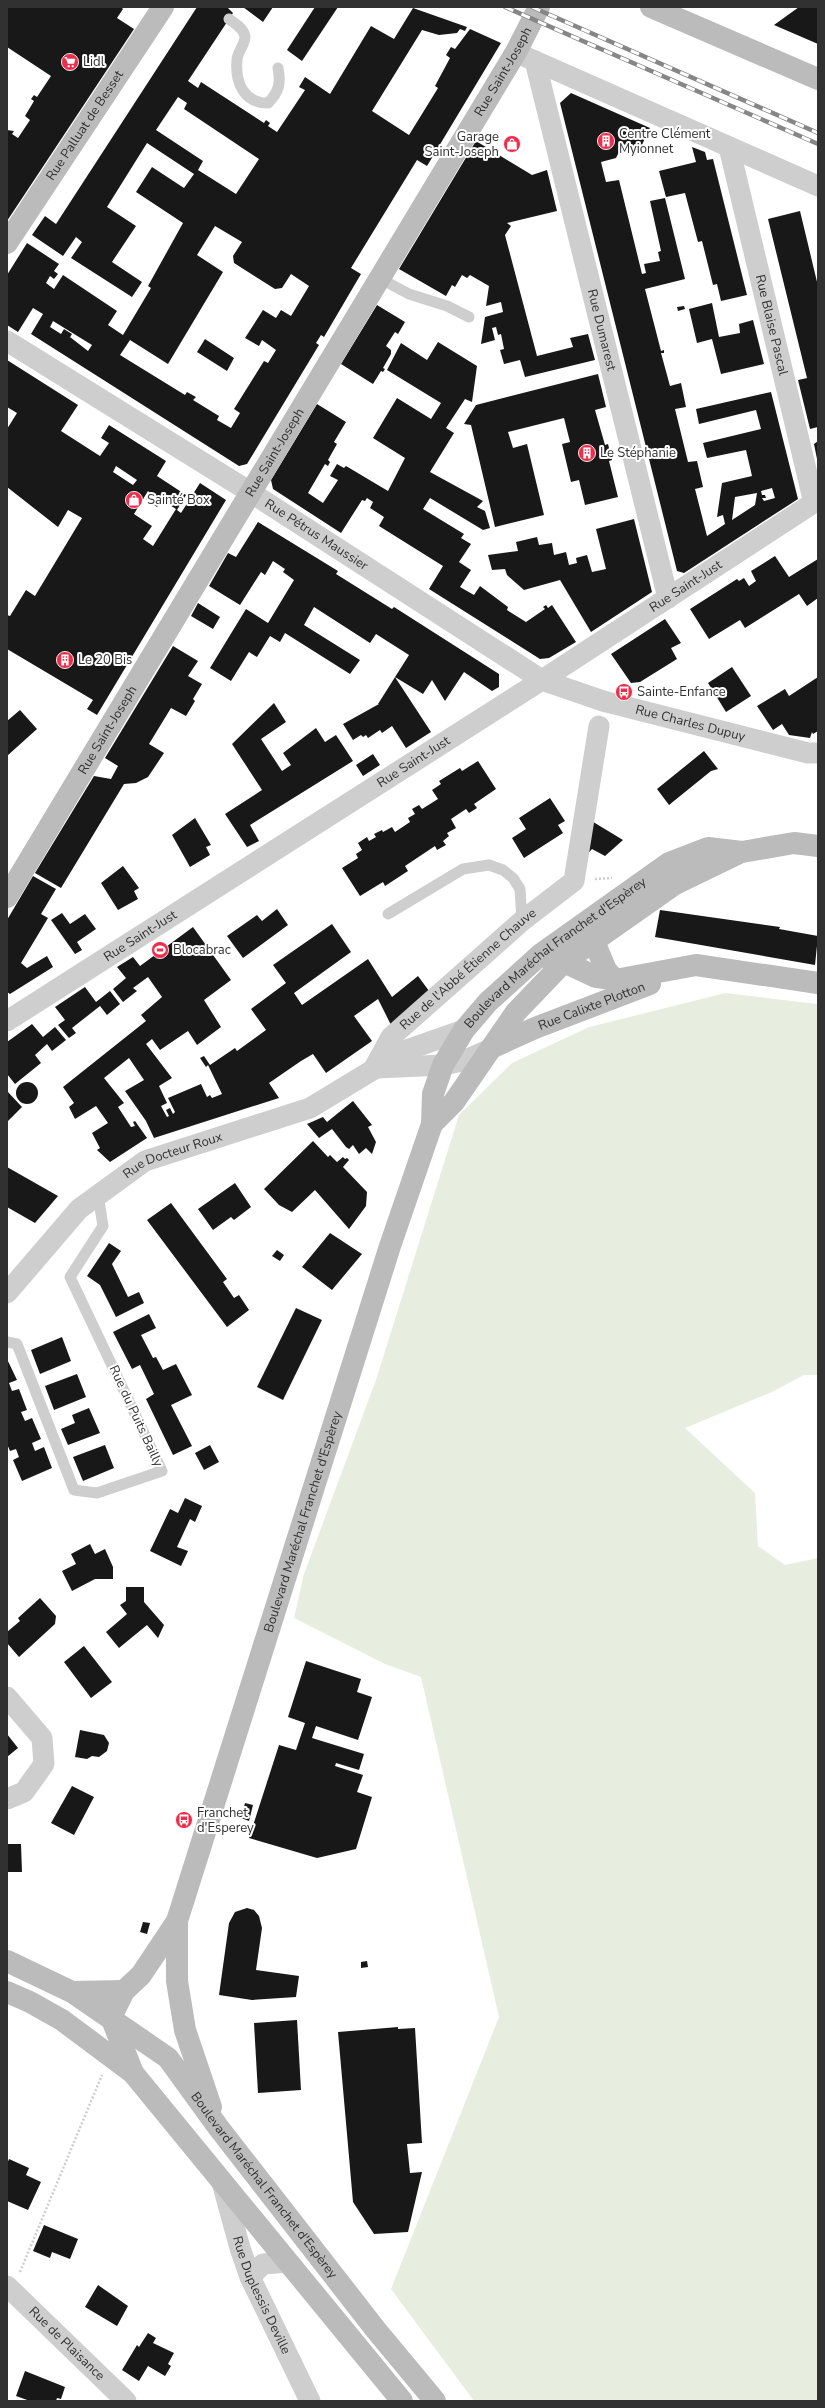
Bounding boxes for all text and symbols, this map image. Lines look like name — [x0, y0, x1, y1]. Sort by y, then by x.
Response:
street label: Rue Saint-Joseph — [470, 24, 536, 120]
supermarket icon: Lidl — [60, 52, 80, 72]
place label: Lidl — [83, 53, 105, 71]
street label: Rue Palluat de Besset — [42, 66, 128, 184]
place label: Centre Clément Myionnet — [619, 125, 711, 158]
place label: Garage Saint-Joseph — [425, 128, 499, 161]
building icon: Centre Clément Myionnet — [596, 131, 616, 151]
shop icon: Garage Saint-Joseph — [502, 134, 522, 154]
street label: Rue Blaise Pascal — [751, 273, 792, 377]
street label: Rue Dumarest — [583, 287, 620, 373]
street label: Rue Saint-Joseph — [241, 405, 309, 500]
building icon: Le Stéphanie — [577, 443, 597, 463]
place label: Le Stéphanie — [600, 444, 676, 462]
shop icon: Sainté Box — [124, 490, 144, 510]
place label: Sainté Box — [147, 491, 210, 509]
street label: Rue Pétrus Maussier — [261, 495, 372, 575]
street label: Rue Saint-Just — [646, 556, 726, 617]
building icon: Le 20 Bis — [55, 650, 75, 670]
place label: Le 20 Bis — [78, 651, 132, 669]
street label: Rue Saint-Joseph — [74, 682, 141, 778]
bus stop icon: Sainte-Enfance — [614, 682, 634, 702]
place label: Sainte-Enfance — [637, 683, 726, 701]
street label: Rue Charles Dupuy — [633, 701, 748, 746]
street label: Rue Saint-Just — [373, 732, 454, 792]
street label: Boulevard Maréchal Franchet d'Espèrey — [460, 873, 650, 1032]
street label: Rue de l'Abbé Étienne Chauve — [396, 904, 540, 1034]
street label: Rue Saint-Just — [100, 906, 181, 966]
sports icon: Blocabrac — [150, 940, 170, 960]
place label: Blocabrac — [173, 941, 231, 959]
street label: Rue Calixte Plotton — [536, 978, 648, 1035]
street label: Rue Docteur Roux — [119, 1128, 225, 1183]
street label: Rue du Puits Bailly — [105, 1362, 168, 1470]
street label: Boulevard Maréchal Franchet d'Espèrey — [260, 1409, 346, 1635]
place label: Franchet d'Esperey — [197, 1804, 254, 1837]
bus stop icon: Franchet d'Esperey — [174, 1810, 194, 1830]
street label: Boulevard Maréchal Franchet d'Espèrey — [187, 2088, 342, 2283]
street label: Rue Duplessis Deville — [228, 2234, 295, 2357]
street label: Rue de Plaisance — [25, 2303, 109, 2385]

